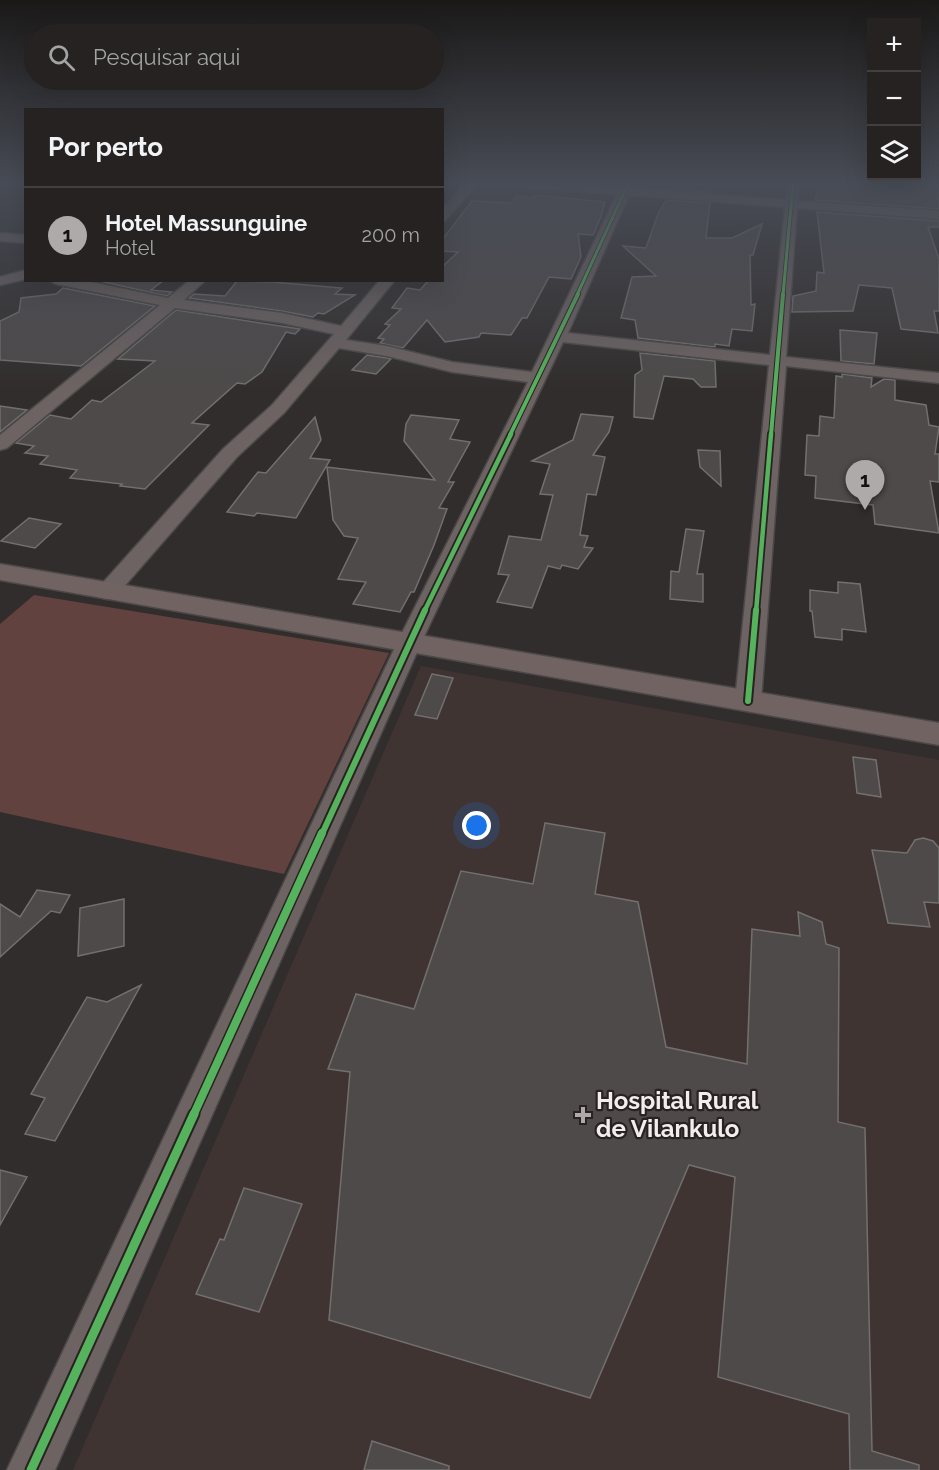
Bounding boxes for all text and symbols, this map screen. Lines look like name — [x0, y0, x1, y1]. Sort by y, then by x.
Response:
map controls — [867, 18, 921, 180]
button: + — [867, 18, 921, 72]
search box — [24, 24, 444, 90]
icon: search — [45, 41, 78, 74]
text: Pesquisar aqui — [93, 44, 240, 70]
button: − — [867, 72, 921, 126]
button: layers — [867, 126, 921, 180]
text: Por perto — [48, 132, 163, 162]
text: Hotel Massunguine — [105, 210, 307, 236]
text: 1 — [63, 223, 72, 247]
text: 200 m — [362, 223, 420, 247]
text: Hotel — [105, 236, 155, 260]
pin: 1 — [846, 460, 884, 510]
your location — [462, 811, 491, 840]
place label: Hospital Rural de Vilankulo — [596, 1086, 759, 1143]
marker: Hospital Rural de Vilankulo — [574, 1106, 592, 1124]

